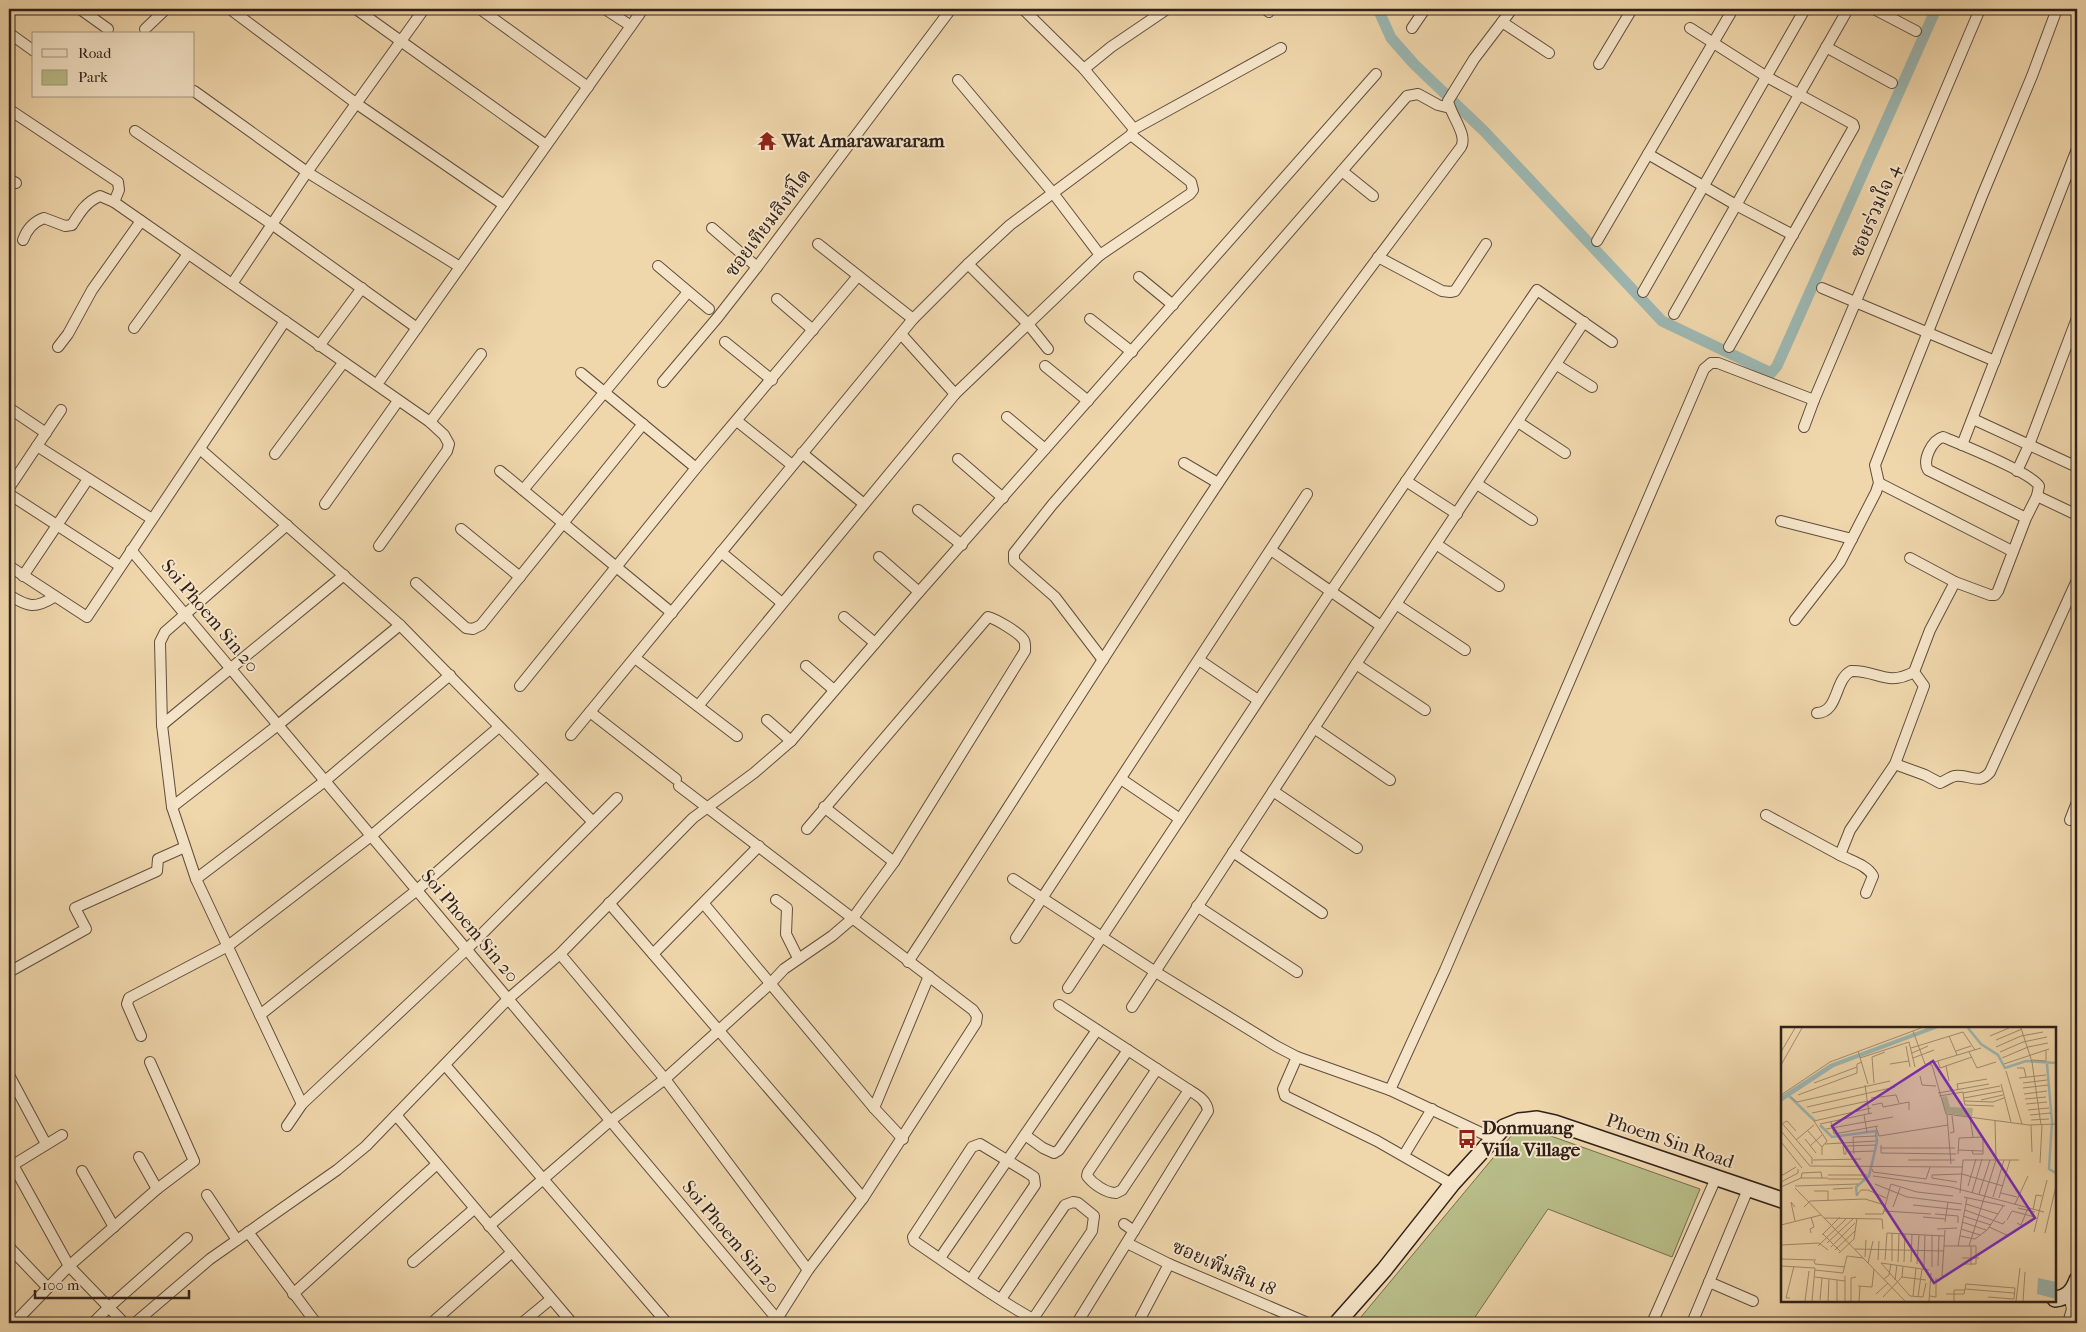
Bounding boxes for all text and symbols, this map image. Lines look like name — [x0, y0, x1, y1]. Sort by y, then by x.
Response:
legend — [32, 32, 195, 98]
text: Road — [78, 44, 112, 62]
text: Park — [78, 68, 108, 86]
temple icon: Wat Amarawararam — [756, 130, 778, 152]
place label: Wat Amarawararam — [781, 130, 945, 152]
street label: ซอยร่วมใจ 4 — [1843, 159, 1905, 261]
street label: ซอยเทียมสิงห์โต — [717, 162, 816, 281]
street label: Soi Phoem Sin 20 — [156, 555, 264, 677]
street label: Soi Phoem Sin 20 — [416, 865, 524, 987]
inset map — [1781, 1027, 2056, 1302]
street label: Phoem Sin Road — [1603, 1109, 1737, 1173]
place label: Donmuang Villa Village — [1481, 1117, 1581, 1161]
bus stop icon: Donmuang Villa Village — [1456, 1128, 1478, 1150]
street label: Soi Phoem Sin 20 — [677, 1176, 785, 1298]
street label: ซอยเพิ่มสิน 18 — [1169, 1232, 1281, 1301]
scale bar — [35, 1267, 189, 1299]
text: 100 m — [42, 1276, 80, 1294]

